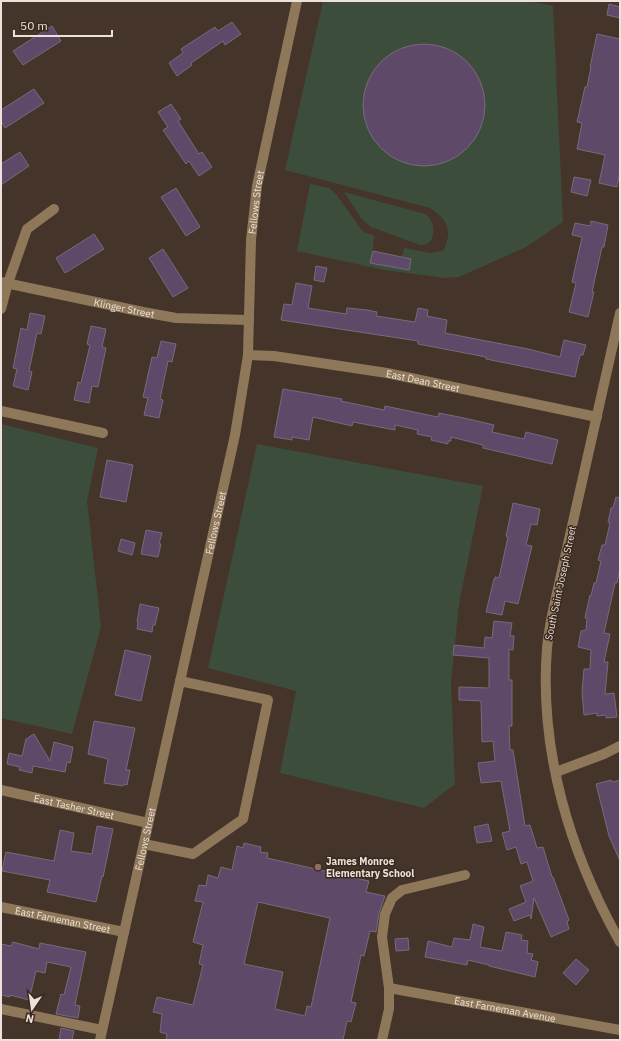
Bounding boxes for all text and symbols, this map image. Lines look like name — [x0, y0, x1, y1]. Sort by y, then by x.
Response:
scale bar — [14, 12, 112, 38]
text: 50 m — [20, 18, 48, 33]
street label: Fellows Street — [246, 169, 267, 235]
street label: Klinger Street — [93, 296, 156, 321]
street label: East Dean Street — [385, 367, 461, 395]
street label: Fellows Street — [203, 490, 229, 556]
street label: South Saint Joseph Street — [542, 524, 579, 641]
street label: East Tasher Street — [33, 792, 116, 822]
street label: Fellows Street — [132, 806, 159, 872]
place label: James Monroe Elementary School — [326, 855, 414, 880]
marker: James Monroe Elementary School — [313, 862, 323, 872]
street label: East Farneman Street — [14, 904, 112, 936]
north arrow — [12, 989, 52, 1029]
street label: East Farneman Avenue — [453, 994, 557, 1025]
text: N — [24, 1011, 35, 1026]

